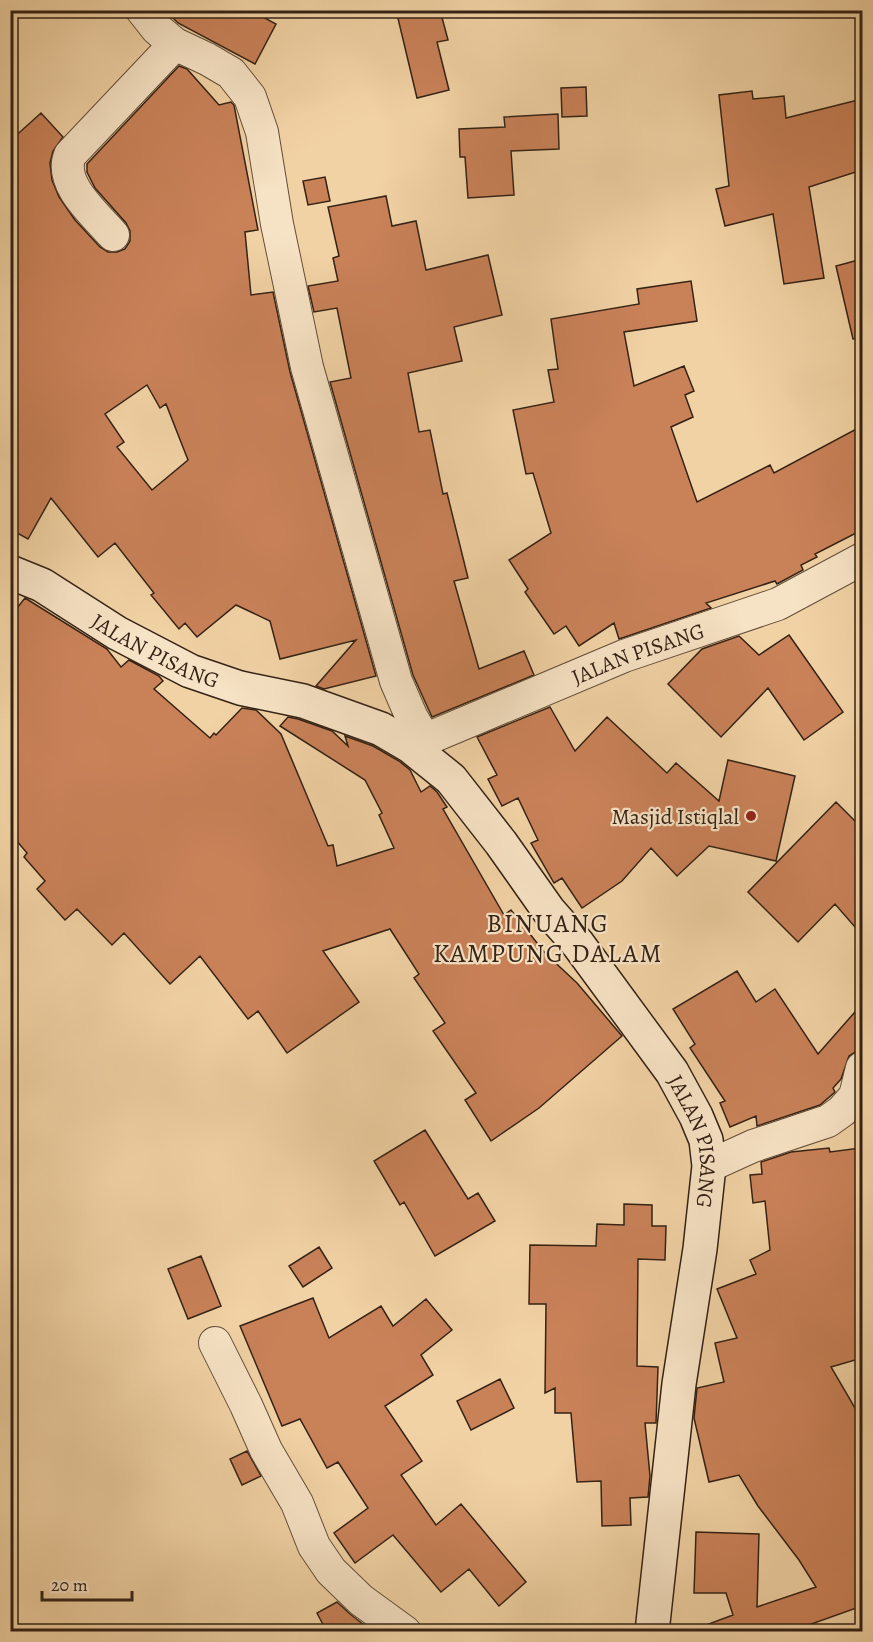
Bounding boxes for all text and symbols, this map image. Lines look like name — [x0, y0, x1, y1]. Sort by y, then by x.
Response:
street label: JALAN PISANG — [85, 606, 223, 696]
street label: JALAN PISANG — [567, 616, 708, 692]
place label: Masjid Istiqlal — [611, 802, 739, 832]
marker: Masjid Istiqlal — [744, 809, 758, 823]
district label: BINUANG KAMPUNG DALAM — [433, 906, 663, 971]
street label: JALAN PISANG — [660, 1070, 723, 1210]
scale bar — [42, 1564, 132, 1602]
text: 20 m — [51, 1573, 88, 1597]

